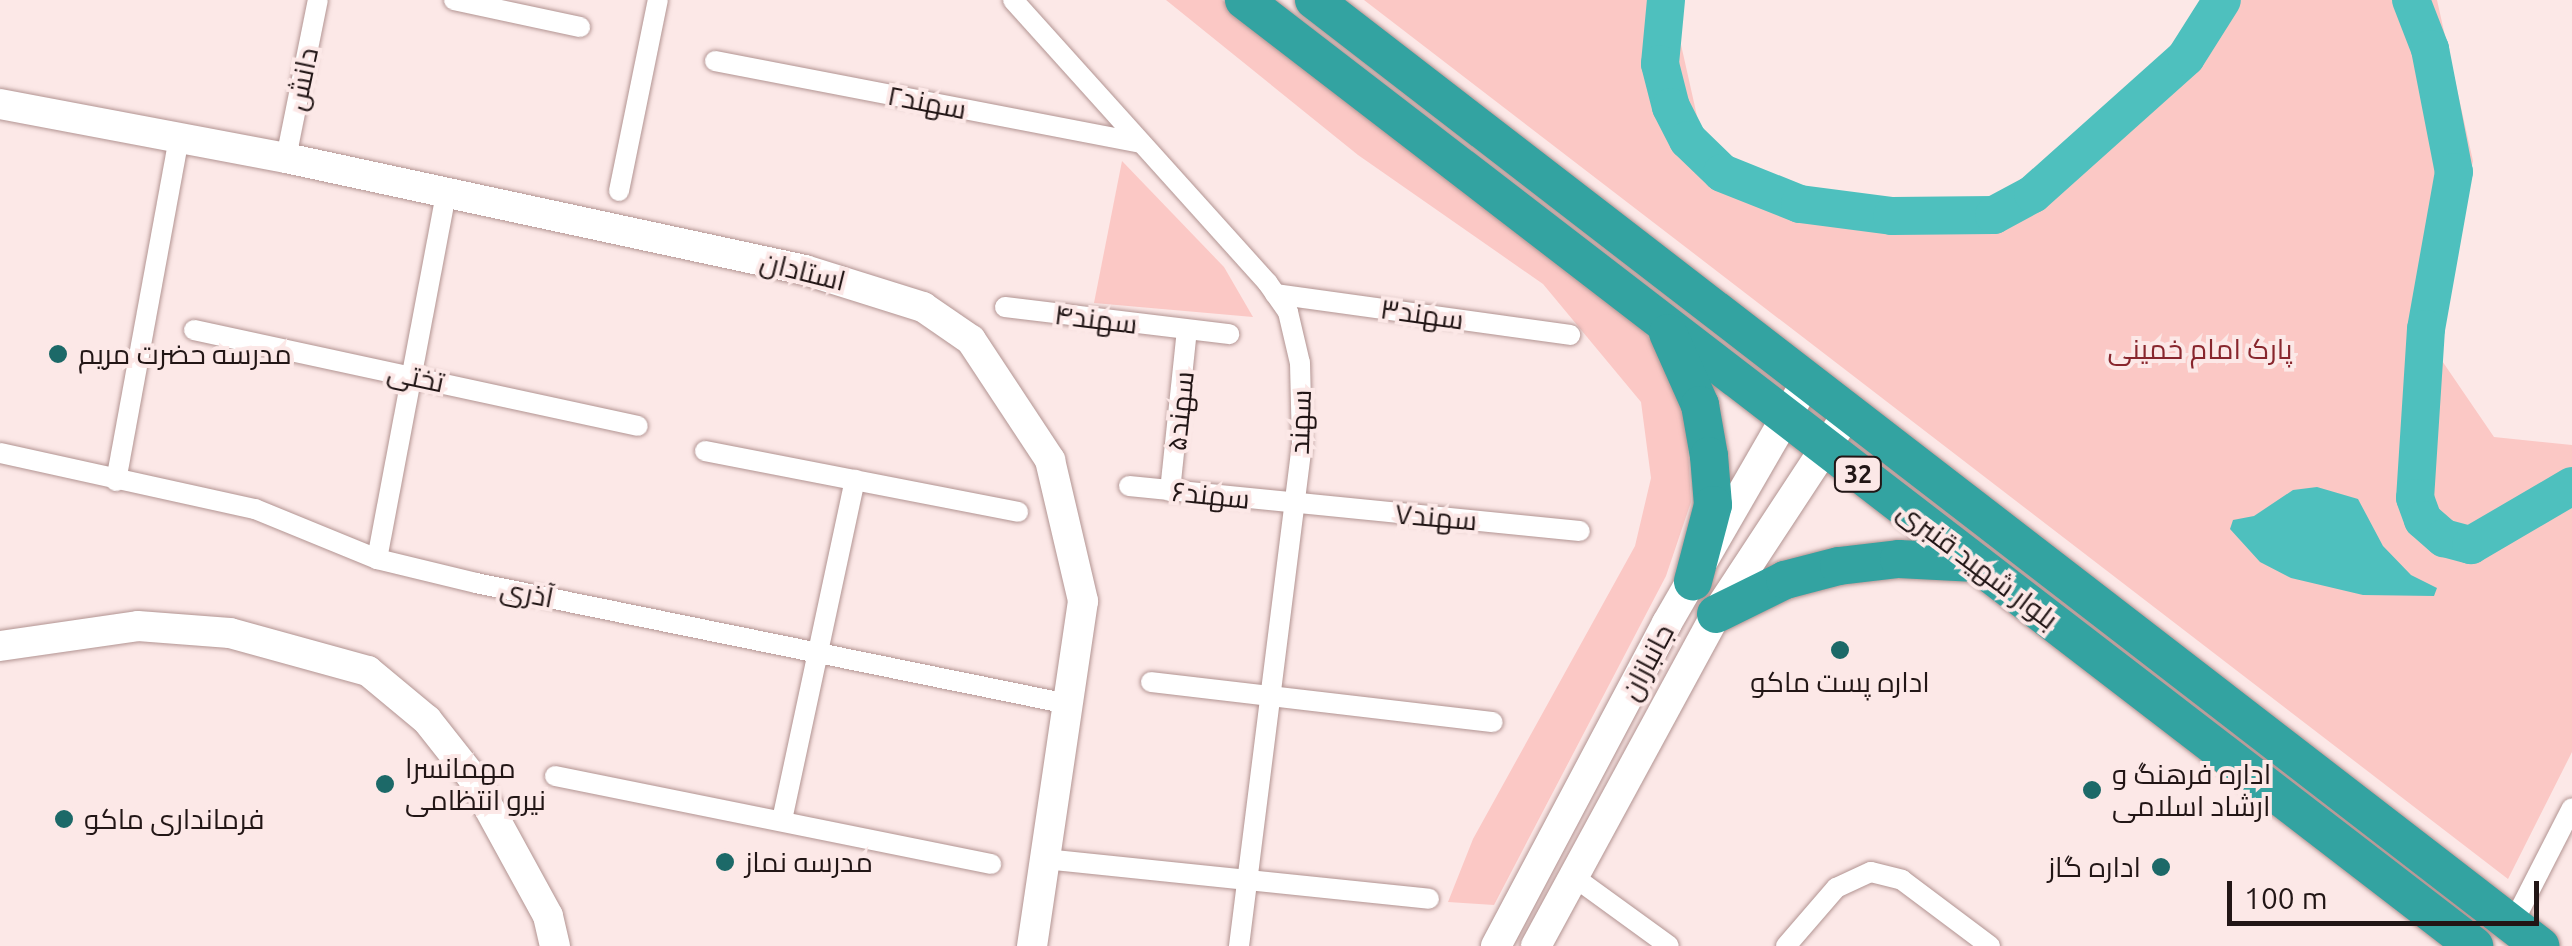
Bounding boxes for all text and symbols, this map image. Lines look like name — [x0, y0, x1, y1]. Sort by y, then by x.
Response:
street label: دانش — [279, 44, 325, 114]
street label: سهند۲ — [885, 78, 969, 126]
street label: استادان — [757, 244, 849, 298]
street label: سهند۳ — [1378, 292, 1466, 336]
street label: سهند۴ — [1053, 297, 1139, 341]
park label: پارک امام خمینی — [2108, 332, 2292, 366]
place label: مدرسه حضرت مریم — [78, 337, 292, 371]
marker: مدرسه حضرت مریم — [47, 343, 69, 365]
street label: تختی — [384, 355, 448, 399]
street label: سهند۵ — [1159, 369, 1201, 453]
street label: سهند — [1282, 389, 1318, 455]
road number: 32 — [1833, 454, 1883, 494]
street label: سهند۶ — [1170, 474, 1252, 516]
street label: بلوار شهید قنبری — [1891, 494, 2065, 636]
street label: سهند۷ — [1394, 497, 1478, 537]
street label: آذری — [498, 571, 556, 615]
street label: جانبازان — [1613, 618, 1681, 706]
marker: اداره پست ماکو — [1829, 639, 1851, 661]
place label: اداره پست ماکو — [1750, 665, 1930, 699]
place label: مهمانسرا نیرو انتظامی — [405, 751, 546, 817]
place label: اداره فرهنگ و ارشاد اسلامی — [2112, 757, 2271, 823]
marker: مهمانسرا نیرو انتظامی — [374, 773, 396, 795]
marker: اداره فرهنگ و ارشاد اسلامی — [2081, 779, 2103, 801]
place label: فرمانداری ماکو — [84, 802, 264, 836]
marker: فرمانداری ماکو — [53, 808, 75, 830]
place label: مدرسه نماز — [745, 845, 873, 879]
place label: اداره گاز — [2048, 850, 2141, 884]
marker: مدرسه نماز — [714, 851, 736, 873]
marker: اداره گاز — [2150, 856, 2172, 878]
scale bar — [2232, 861, 2544, 923]
text: 100 m — [2244, 881, 2328, 915]

